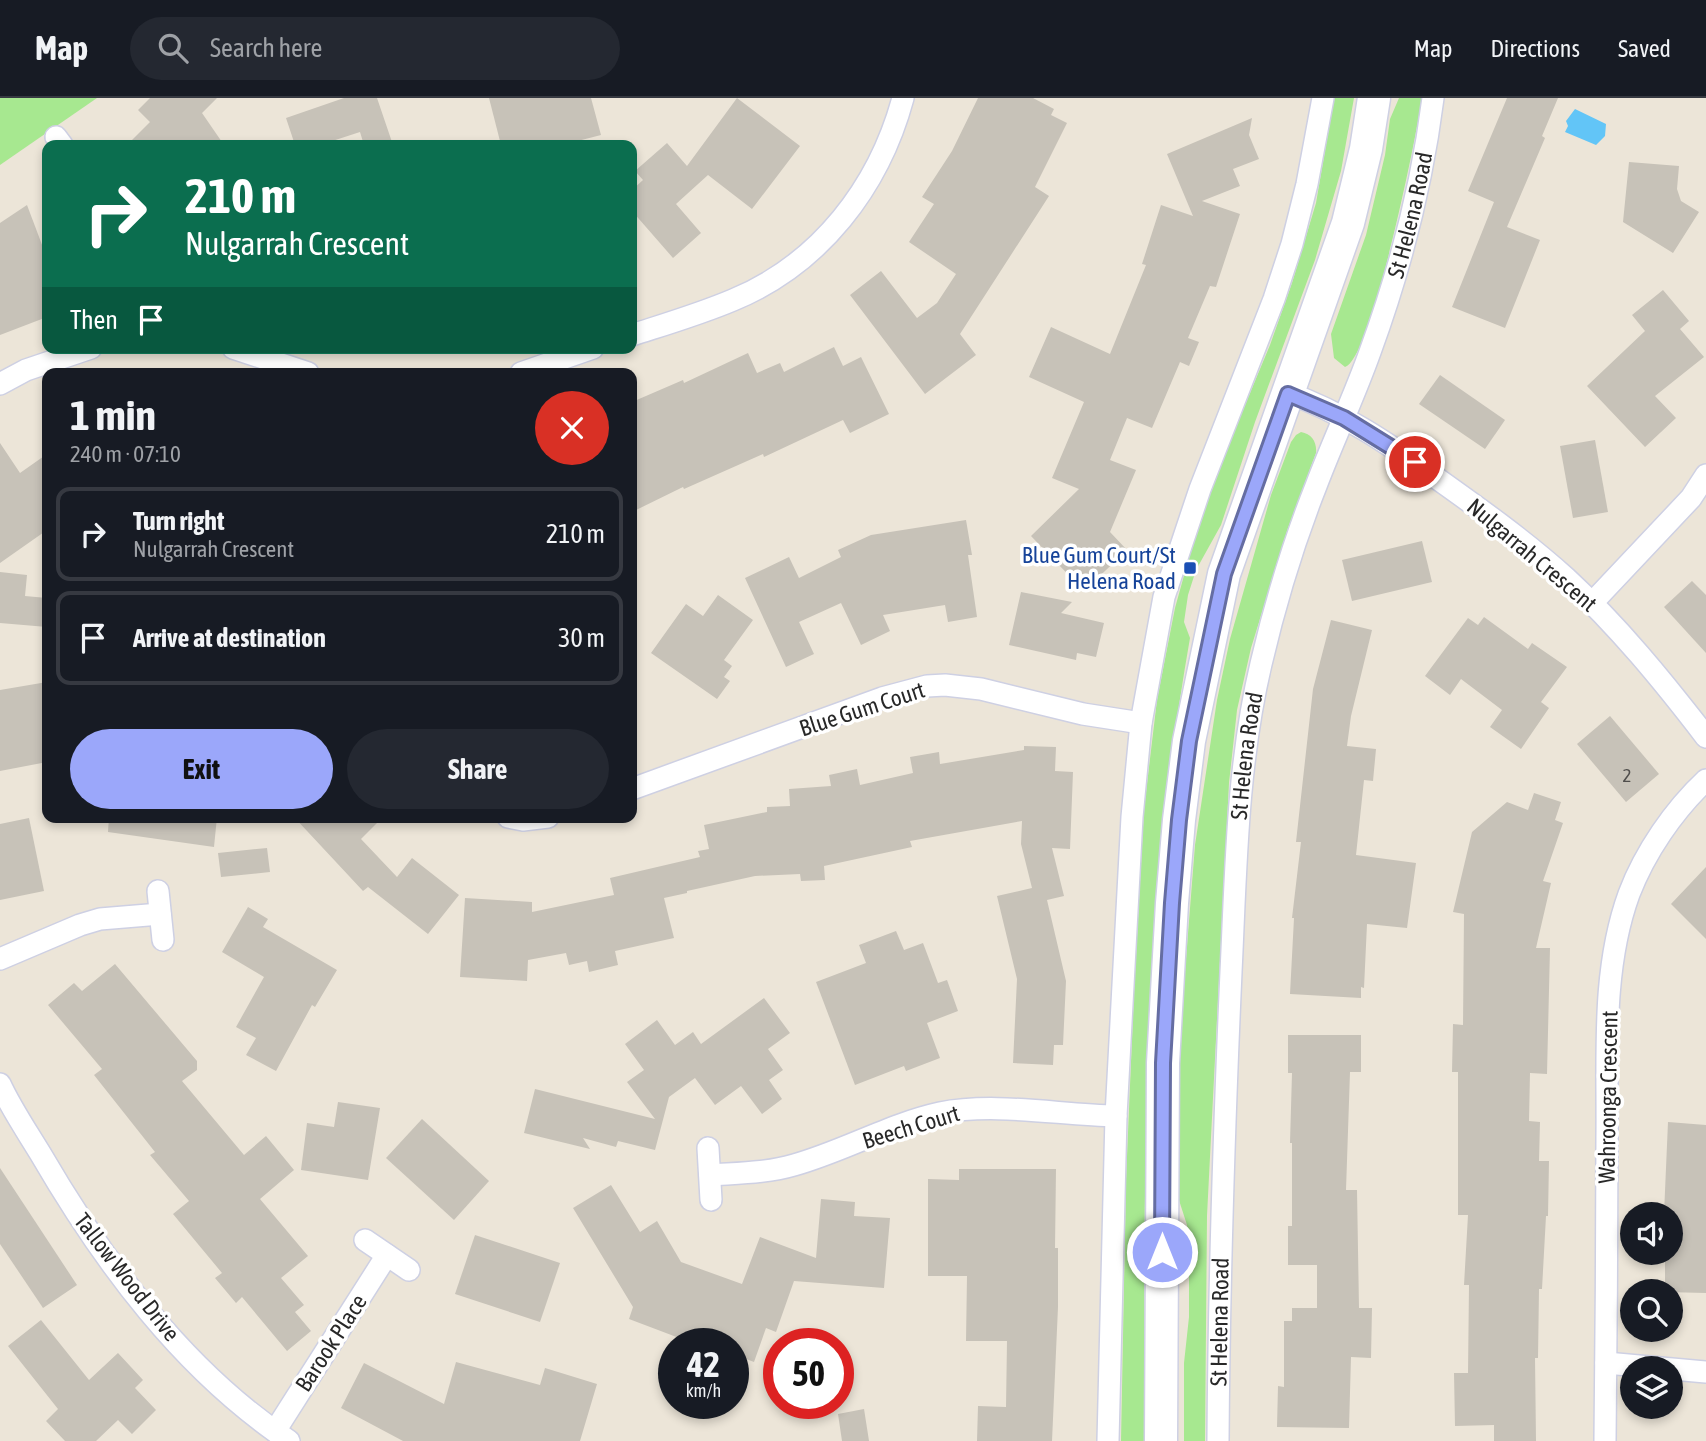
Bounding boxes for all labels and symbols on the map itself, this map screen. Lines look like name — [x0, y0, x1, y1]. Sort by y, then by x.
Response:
street label: St Helena Road — [1382, 150, 1437, 281]
pin — [1385, 432, 1445, 492]
street label: Nulgarrah Crescent — [1462, 493, 1602, 617]
place label: Blue Gum Court/St Helena Road — [1022, 542, 1176, 594]
marker: Blue Gum Court/St Helena Road — [1182, 560, 1198, 576]
street label: Blue Gum Court — [796, 677, 928, 741]
street label: St Helena Road — [1226, 690, 1268, 821]
house number: 2 — [1623, 764, 1631, 786]
street label: Wahroonga Crescent — [1593, 1010, 1623, 1184]
street label: Beech Court — [859, 1100, 963, 1154]
street label: Tallow Wood Drive — [69, 1208, 185, 1346]
position arrow — [1125, 1215, 1199, 1289]
street label: St Helena Road — [1206, 1257, 1234, 1386]
street label: Barook Place — [290, 1290, 372, 1396]
speed limit sign: 50 — [763, 1328, 854, 1419]

